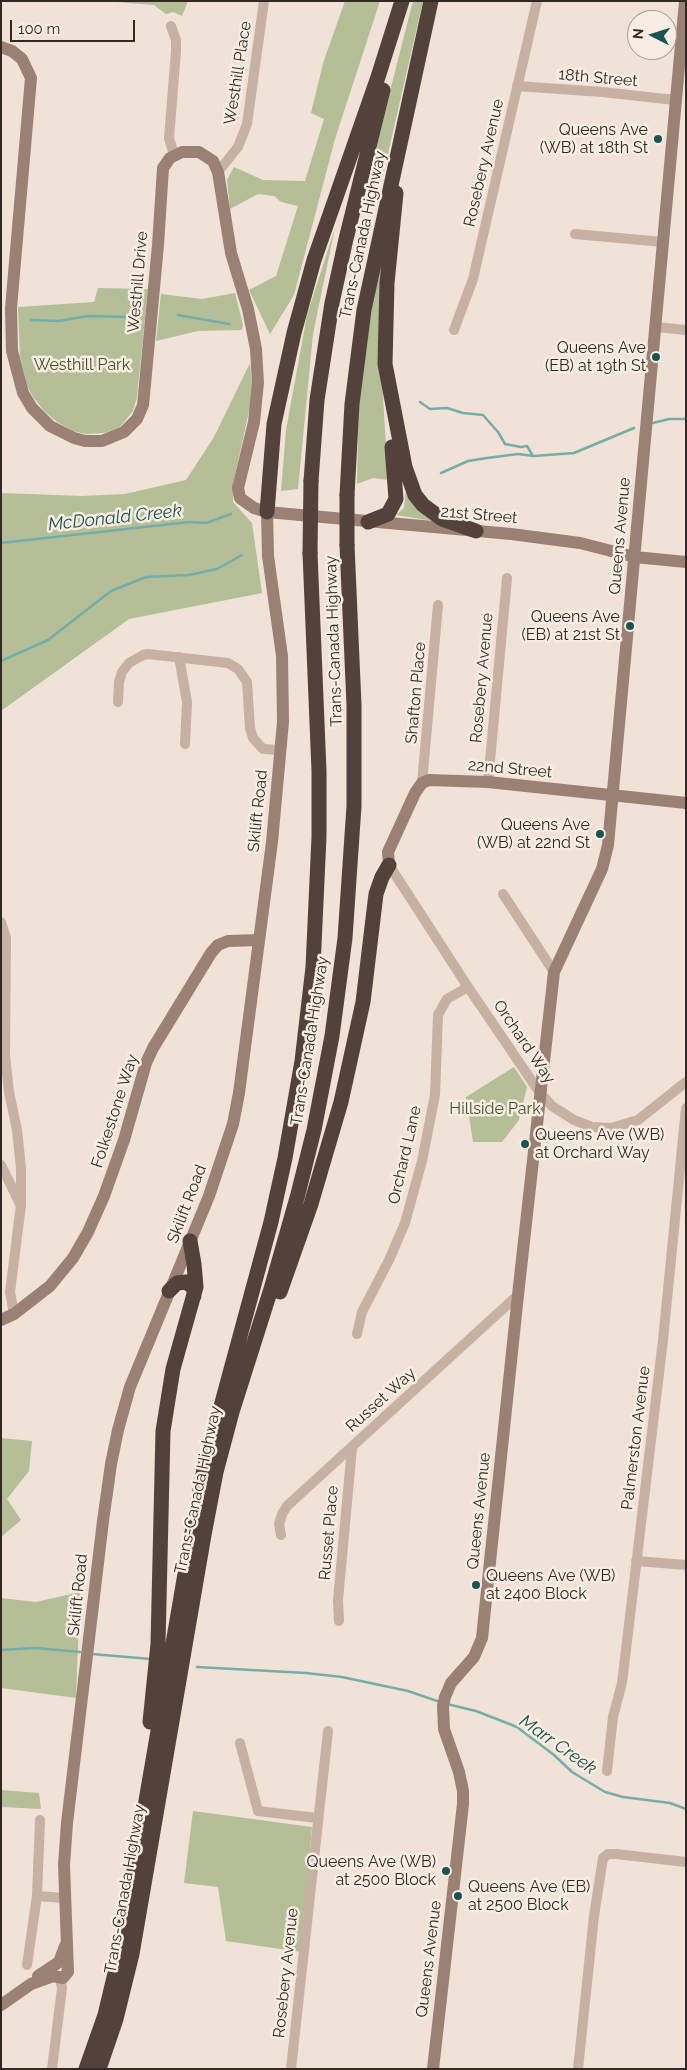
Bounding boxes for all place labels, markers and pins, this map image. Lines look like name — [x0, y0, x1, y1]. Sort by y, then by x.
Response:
place label: Queens Ave (WB) at 18th St — [540, 120, 648, 158]
marker: Queens Ave (WB) at 18th St — [652, 133, 664, 145]
place label: Queens Ave (EB) at 19th St — [545, 338, 646, 376]
marker: Queens Ave (EB) at 19th St — [650, 351, 662, 363]
place label: Queens Ave (EB) at 21st St — [522, 607, 620, 645]
marker: Queens Ave (EB) at 21st St — [624, 620, 636, 632]
place label: Queens Ave (WB) at 22nd St — [477, 815, 590, 853]
marker: Queens Ave (WB) at 22nd St — [594, 828, 606, 840]
place label: Queens Ave (WB) at Orchard Way — [535, 1125, 664, 1163]
marker: Queens Ave (WB) at Orchard Way — [519, 1138, 531, 1150]
place label: Queens Ave (WB) at 2400 Block — [486, 1566, 615, 1604]
marker: Queens Ave (WB) at 2400 Block — [470, 1579, 482, 1591]
place label: Queens Ave (WB) at 2500 Block — [307, 1852, 436, 1890]
marker: Queens Ave (WB) at 2500 Block — [440, 1865, 452, 1877]
place label: Queens Ave (EB) at 2500 Block — [468, 1877, 590, 1915]
marker: Queens Ave (EB) at 2500 Block — [452, 1890, 464, 1902]

